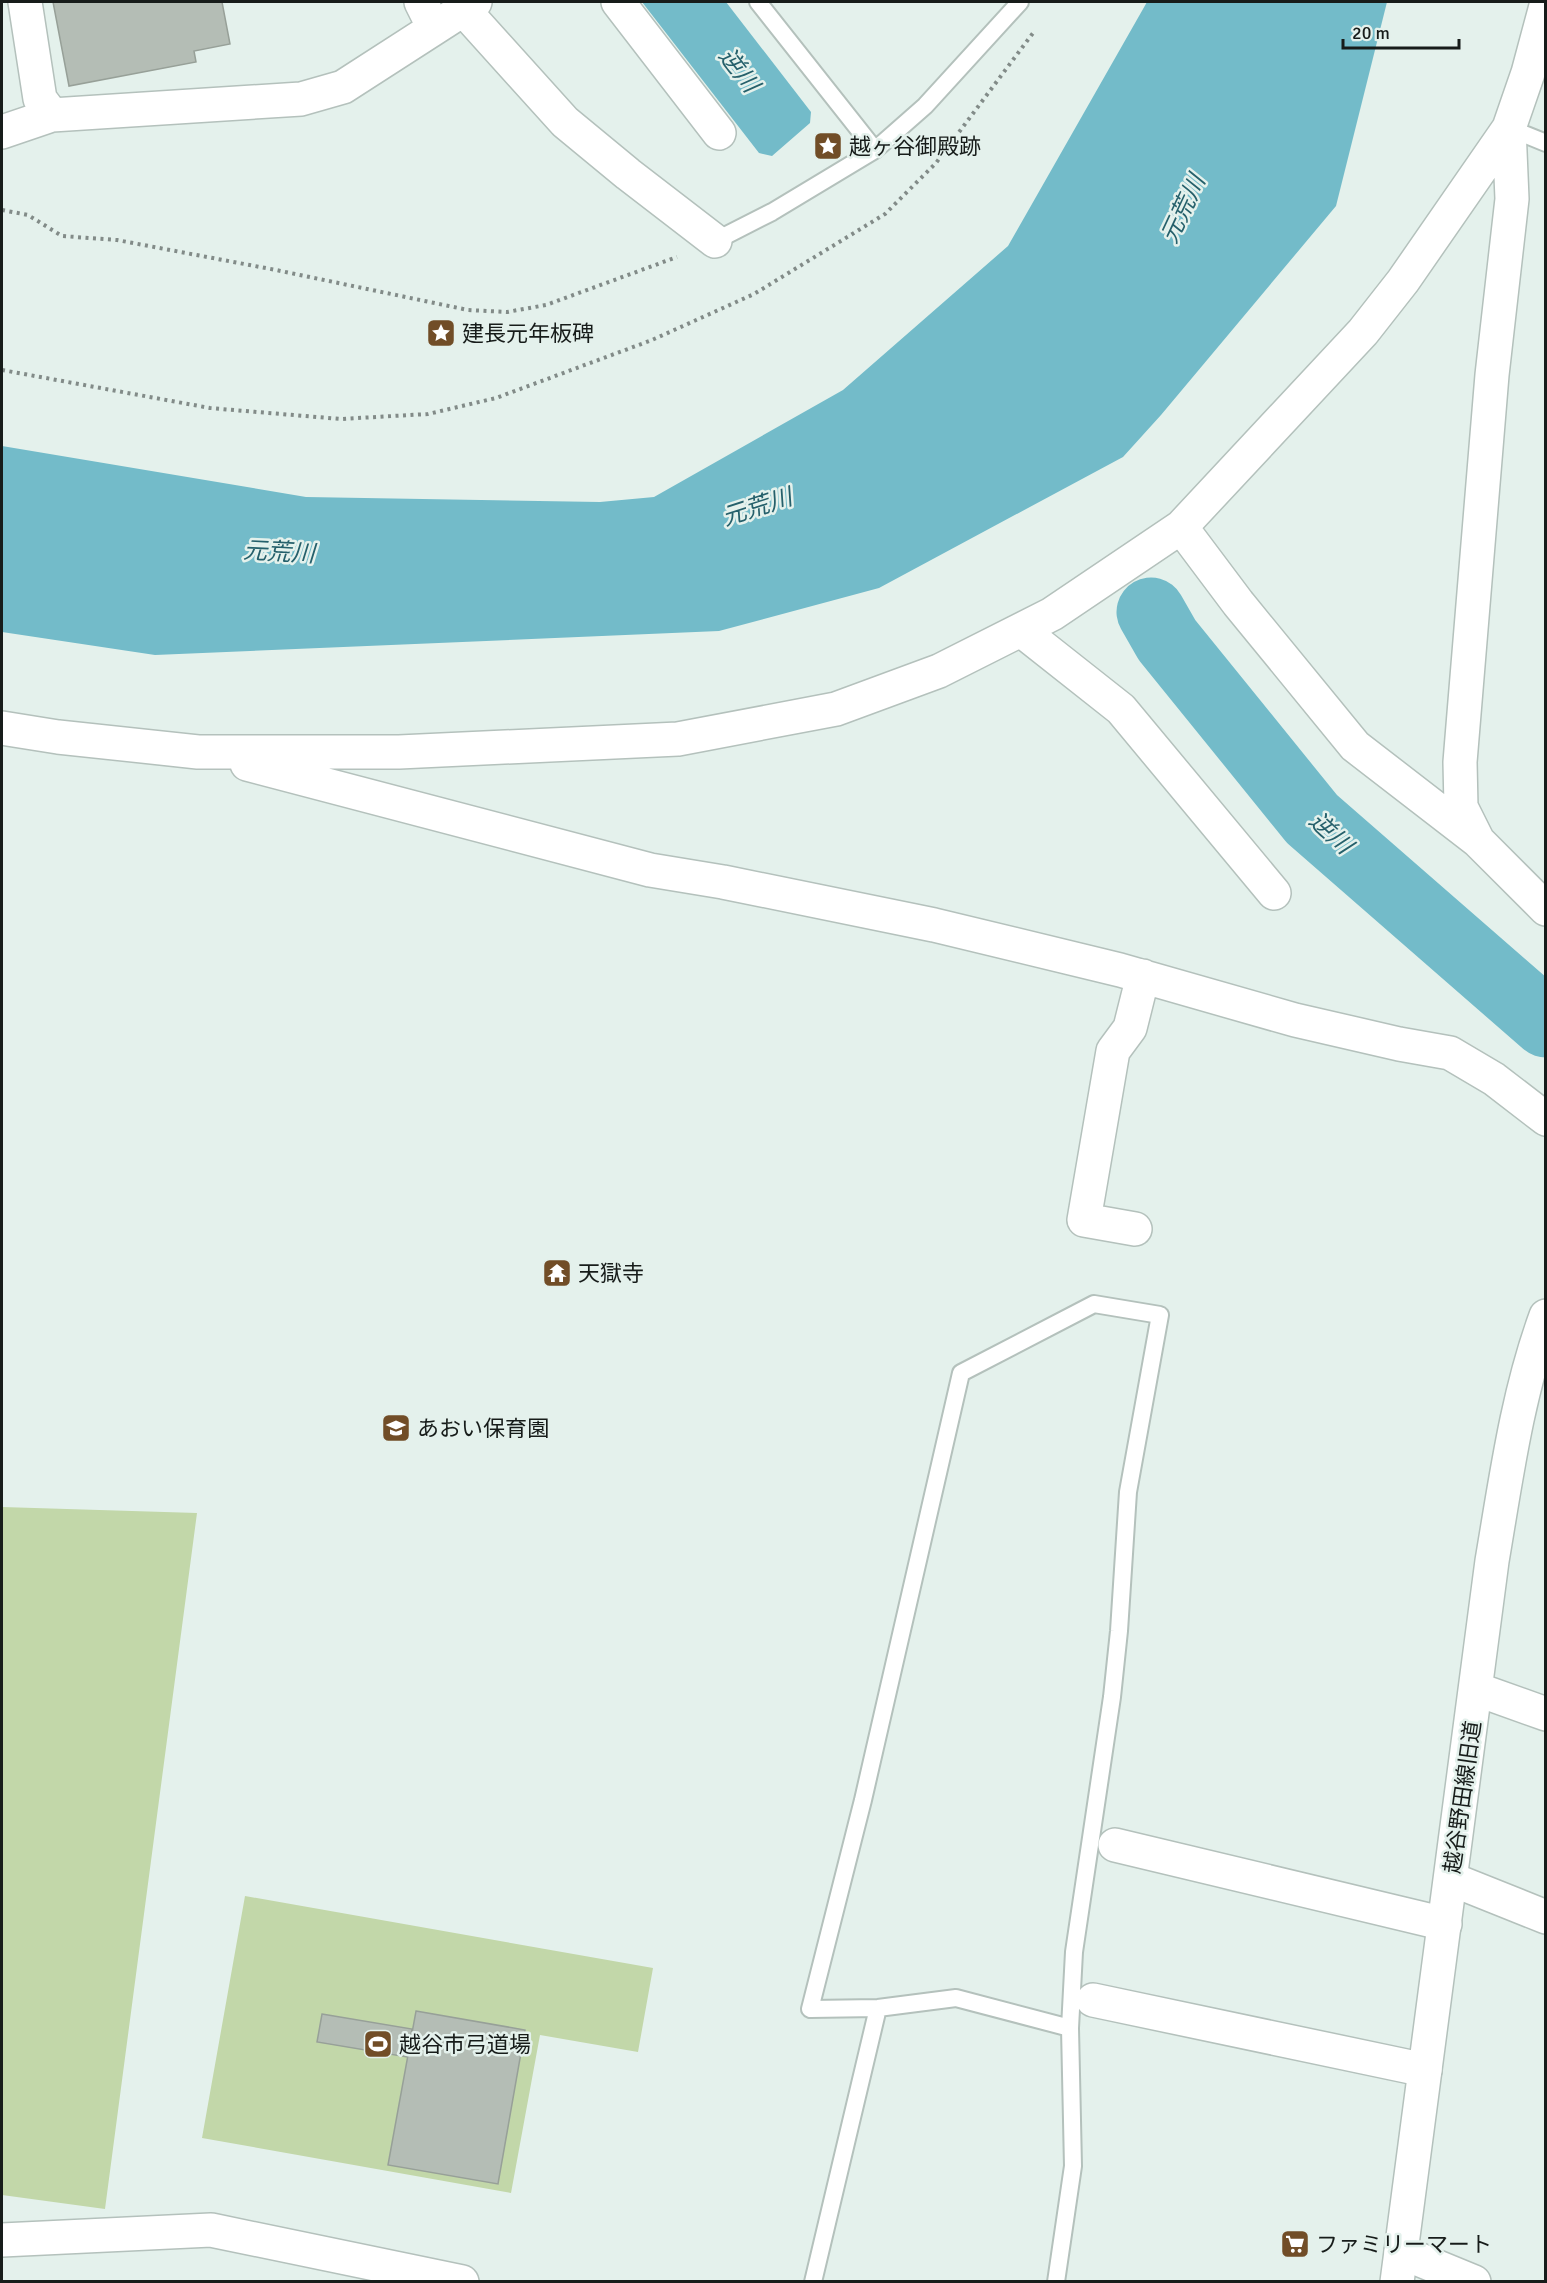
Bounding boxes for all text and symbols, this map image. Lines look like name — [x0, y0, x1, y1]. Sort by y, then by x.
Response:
scale bar — [1343, 12, 1458, 50]
text: 20 m — [1352, 22, 1390, 44]
water label: 逆川 — [712, 42, 767, 101]
place icon: 越ヶ谷御殿跡 — [812, 130, 844, 162]
place label: 越ヶ谷御殿跡 — [849, 133, 981, 160]
water label: 元荒川 — [1154, 167, 1213, 248]
place icon: 建長元年板碑 — [425, 317, 457, 349]
place label: 建長元年板碑 — [462, 320, 594, 347]
water label: 元荒川 — [718, 481, 799, 532]
water label: 元荒川 — [242, 535, 319, 569]
water label: 逆川 — [1303, 806, 1361, 862]
temple icon: 天獄寺 — [541, 1257, 573, 1289]
place label: 天獄寺 — [578, 1260, 644, 1287]
school or university icon: あおい保育園 — [380, 1412, 412, 1444]
place label: あおい保育園 — [417, 1415, 549, 1442]
street label: 越谷野田線旧道 — [1438, 1719, 1487, 1875]
sports icon: 越谷市弓道場 — [362, 2028, 394, 2060]
place label: 越谷市弓道場 — [399, 2031, 531, 2058]
supermarket icon: ファミリーマート — [1279, 2228, 1311, 2260]
place label: ファミリーマート — [1316, 2231, 1492, 2258]

